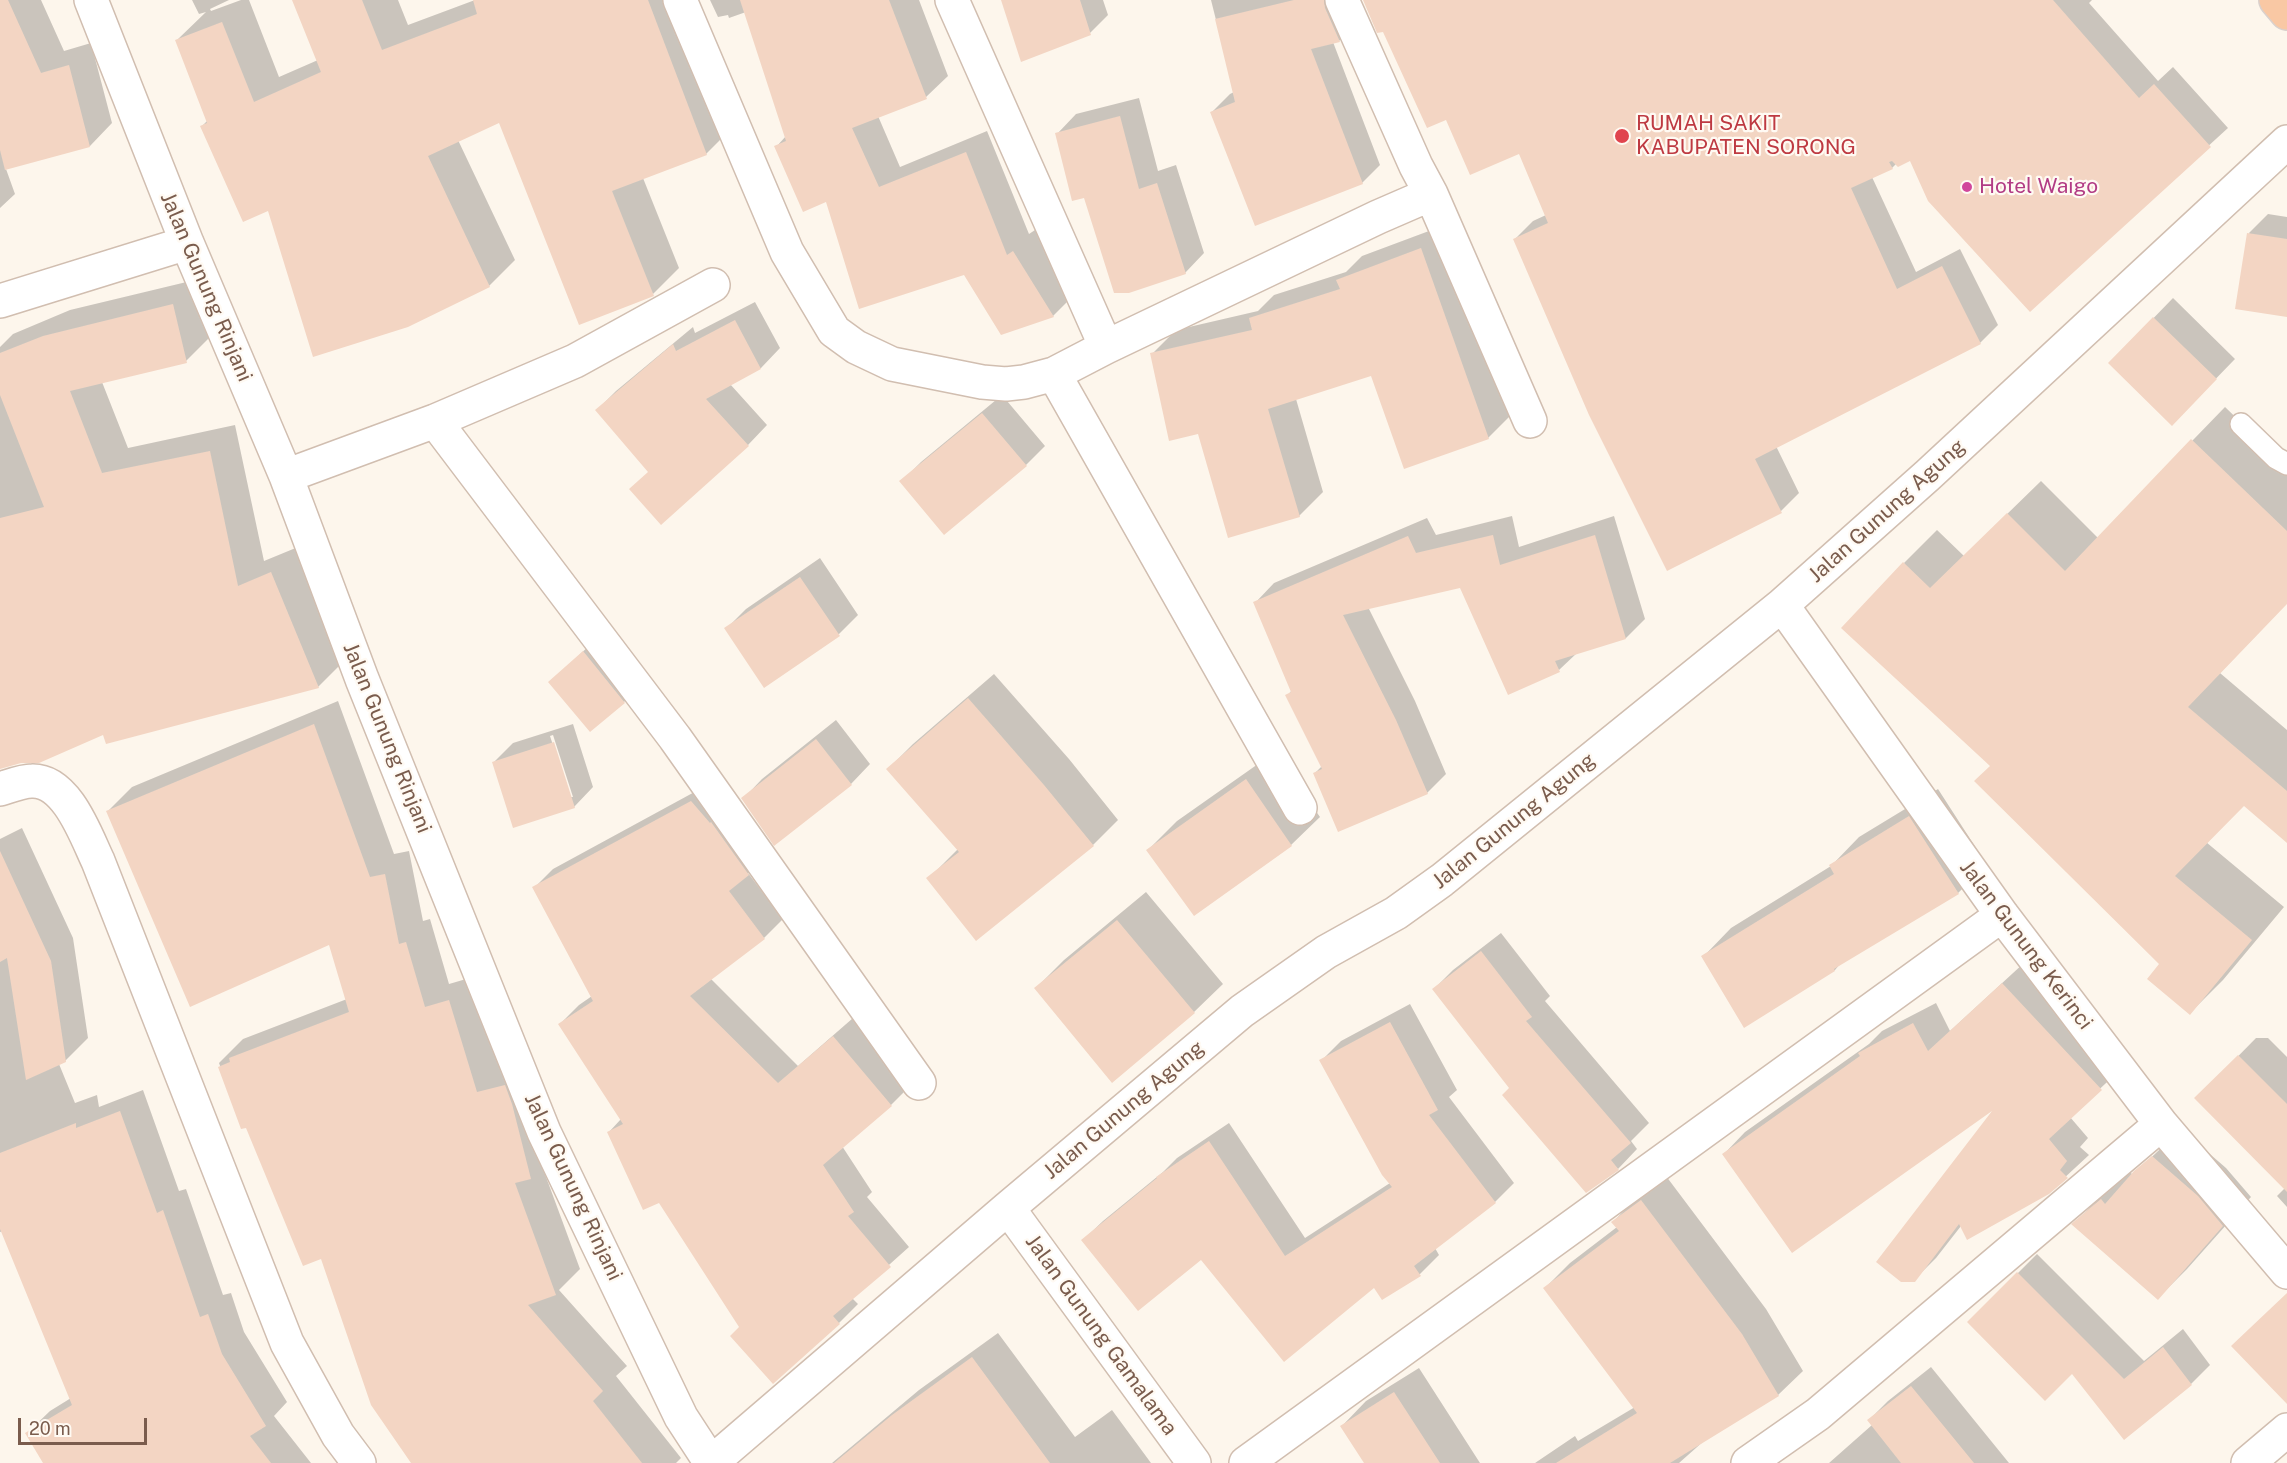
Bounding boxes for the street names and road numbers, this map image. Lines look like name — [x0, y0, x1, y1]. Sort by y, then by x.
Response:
street label: Jalan Gunung Rinjani — [155, 189, 257, 385]
street label: Jalan Gunung Agung — [1803, 434, 1971, 588]
street label: Jalan Gunung Rinjani — [337, 639, 437, 837]
street label: Jalan Gunung Agung — [1428, 748, 1600, 894]
street label: Jalan Gunung Kerinci — [1954, 856, 2098, 1034]
street label: Jalan Gunung Agung — [1038, 1035, 1210, 1185]
street label: Jalan Gunung Rinjani — [519, 1090, 627, 1284]
street label: Jalan Gunung Gamalama — [1020, 1230, 1182, 1440]

